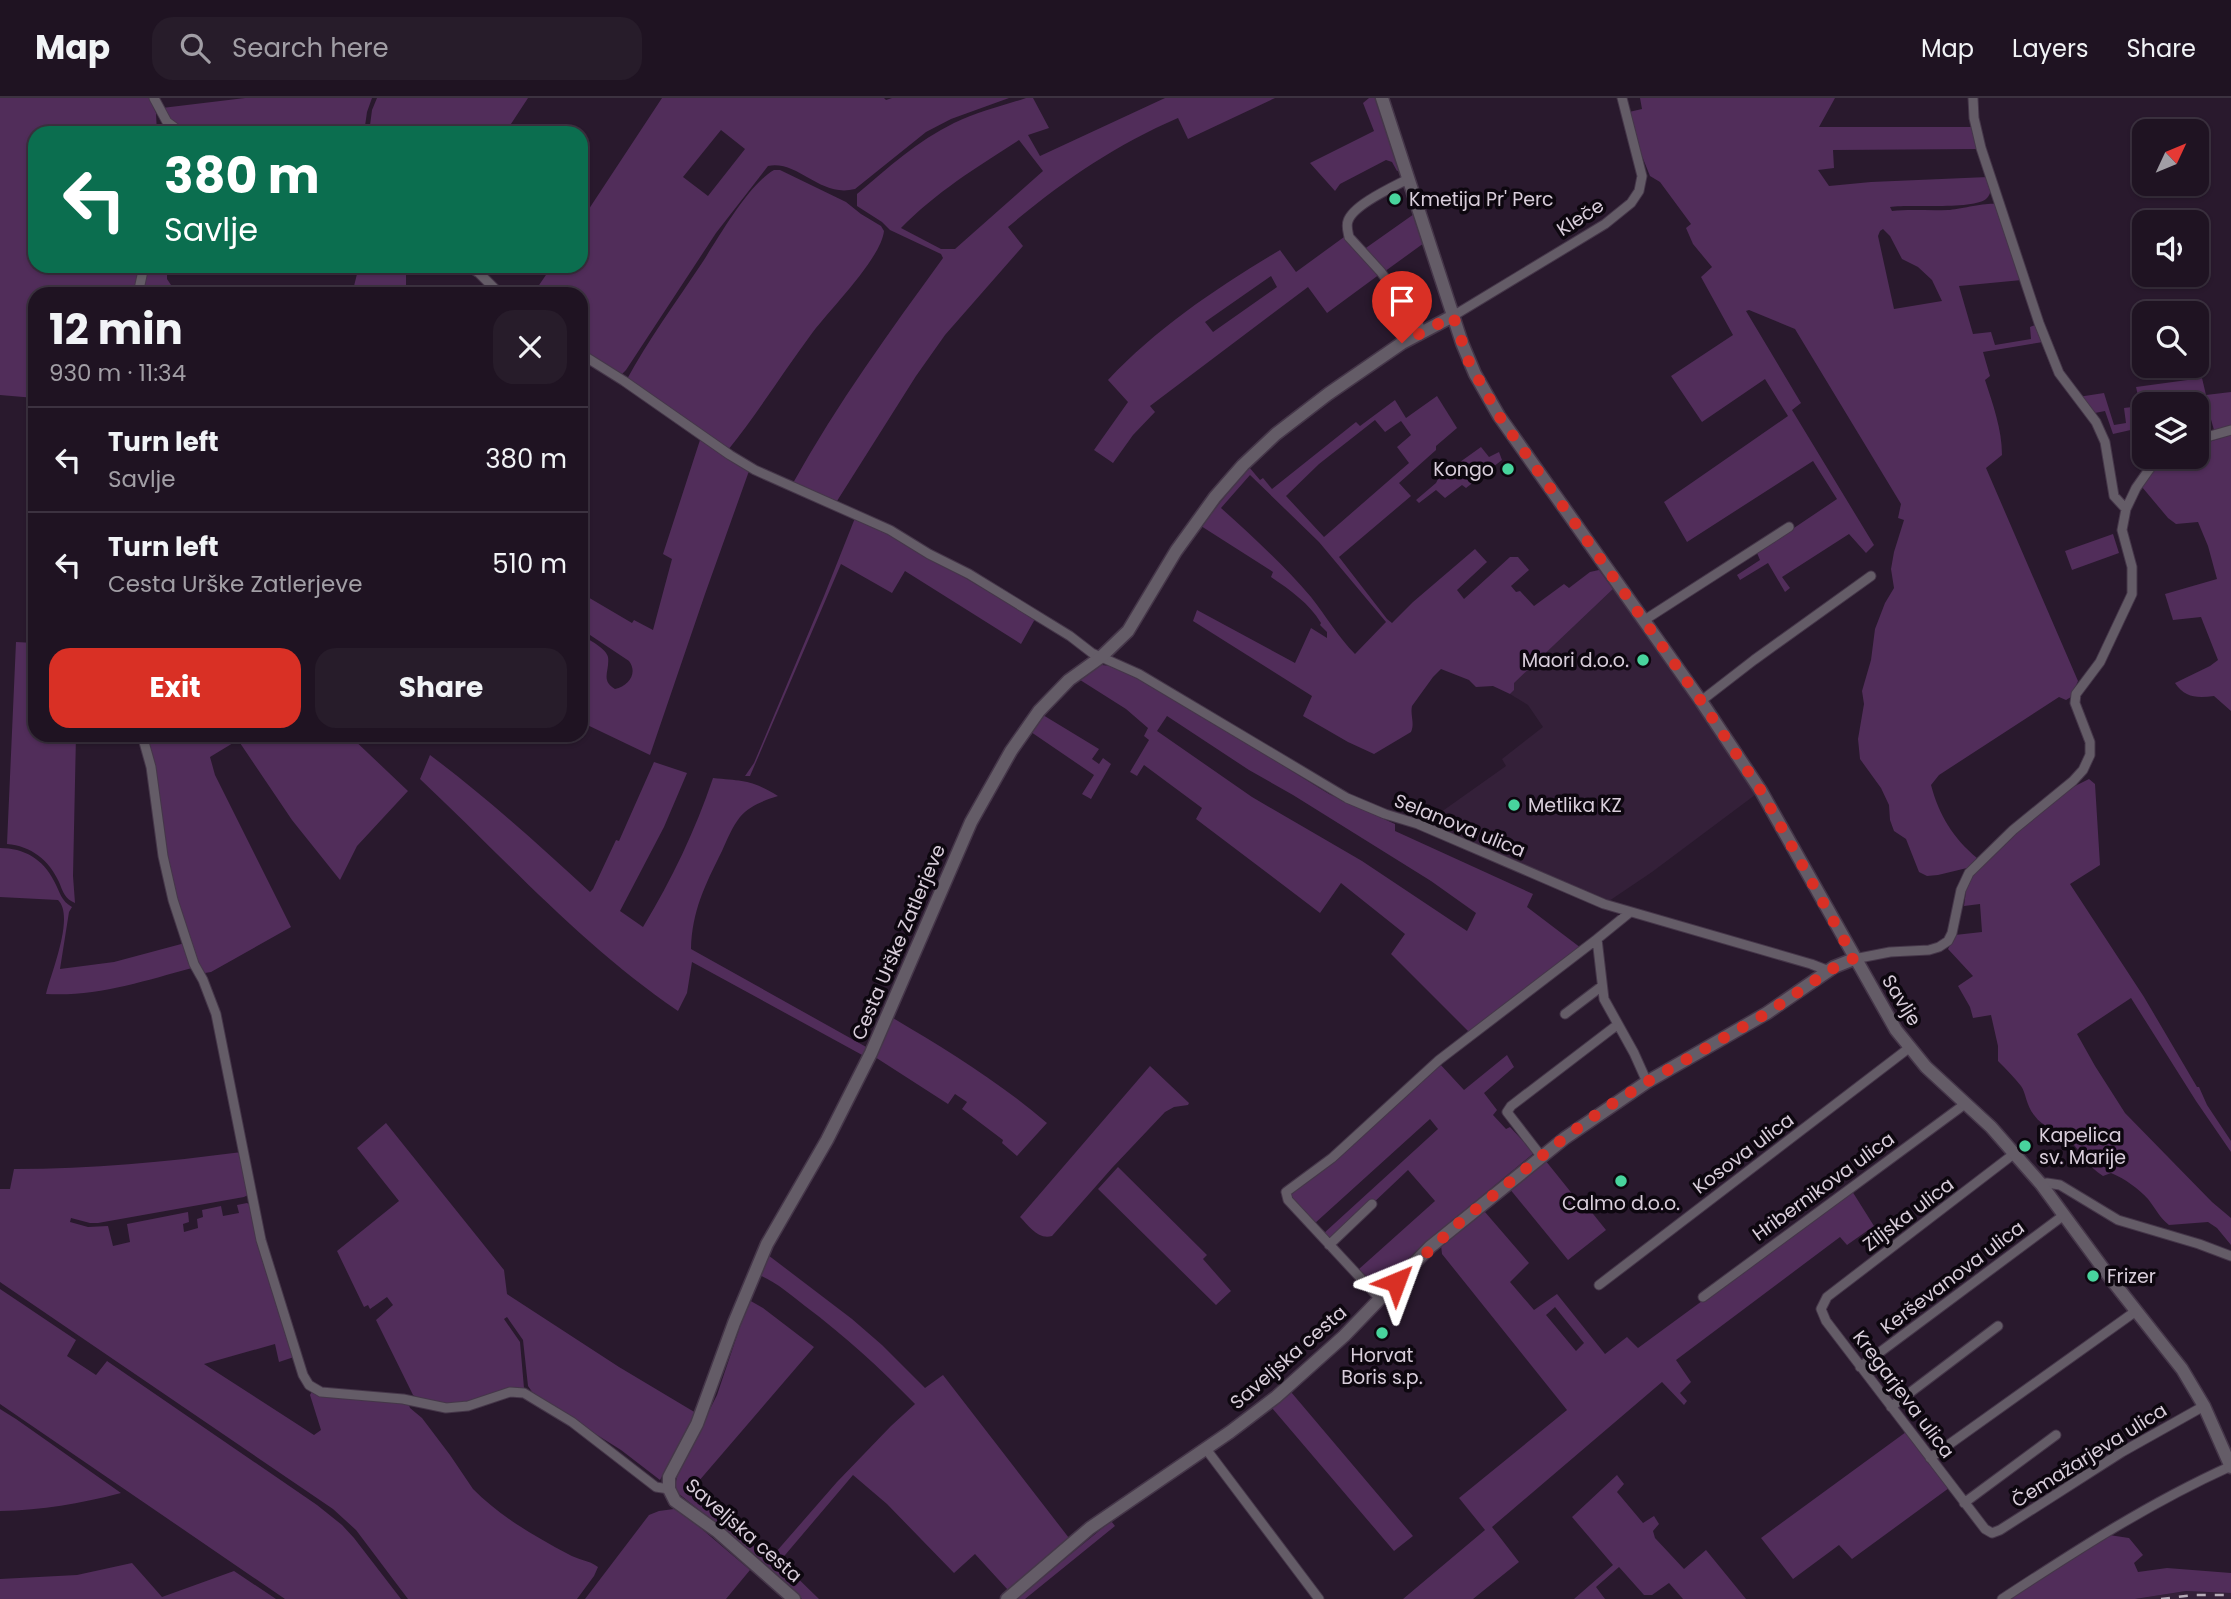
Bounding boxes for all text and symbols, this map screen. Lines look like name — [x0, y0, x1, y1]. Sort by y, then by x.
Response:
search box — [152, 17, 642, 80]
text: Map — [35, 24, 110, 71]
icon: search — [176, 29, 214, 67]
text: Search here — [232, 30, 389, 66]
text: Map — [1921, 32, 1974, 65]
text: Layers — [2012, 32, 2088, 65]
text: Share — [2126, 32, 2196, 65]
north arrow — [2132, 119, 2208, 196]
map controls — [2132, 119, 2209, 469]
text: 380 m — [164, 142, 320, 210]
icon: left — [49, 154, 140, 245]
place label: Kmetija Pr' Perc — [1409, 186, 1554, 213]
marker: Kmetija Pr' Perc — [1387, 191, 1403, 207]
street label: Kleče — [1551, 192, 1609, 243]
text: Savlje — [164, 207, 258, 252]
button: sound — [2132, 210, 2209, 287]
pin — [1372, 271, 1432, 343]
icon: arrive — [1383, 282, 1421, 320]
text: 12 min — [49, 300, 183, 359]
button: search — [2132, 301, 2209, 378]
button: close — [493, 310, 567, 384]
text: 930 m · 11:34 — [49, 357, 186, 389]
button: layers — [2132, 392, 2209, 469]
text: Turn left — [108, 424, 219, 460]
icon: left — [49, 441, 87, 479]
text: 380 m — [485, 441, 567, 477]
place label: Kongo — [1433, 456, 1494, 483]
marker: Kongo — [1500, 461, 1516, 477]
text: Savlje — [108, 463, 176, 495]
text: Turn left — [108, 529, 219, 565]
icon: left — [49, 546, 87, 584]
text: 510 m — [492, 546, 567, 582]
text: Cesta Urške Zatlerjeve — [108, 568, 362, 600]
place label: Maori d.o.o. — [1522, 647, 1629, 674]
button: Exit — [49, 648, 301, 728]
button: Share — [315, 648, 567, 728]
marker: Maori d.o.o. — [1635, 652, 1651, 668]
street label: Selanova ulica — [1390, 787, 1529, 864]
place label: Metlika KZ — [1528, 792, 1622, 819]
marker: Metlika KZ — [1506, 797, 1522, 813]
street label: Cesta Urške Zatlerjeve — [845, 840, 952, 1044]
street label: Savlje — [1875, 969, 1928, 1031]
street label: Kosova ulica — [1687, 1106, 1799, 1200]
place label: Kapelica sv. Marije — [2039, 1122, 2126, 1171]
street label: Hribernikova ulica — [1747, 1126, 1900, 1247]
marker: Kapelica sv. Marije — [2017, 1138, 2033, 1154]
street label: Ziljska ulica — [1857, 1171, 1959, 1258]
marker: Calmo d.o.o. — [1613, 1173, 1629, 1189]
place label: Calmo d.o.o. — [1562, 1190, 1680, 1217]
street label: Kerševanova ulica — [1875, 1214, 2030, 1341]
position arrow — [1359, 1245, 1433, 1319]
place label: Frizer — [2107, 1263, 2156, 1290]
marker: Frizer — [2085, 1268, 2101, 1284]
street label: Saveljska cesta — [1224, 1299, 1352, 1416]
marker: Horvat Boris s.p. — [1374, 1325, 1390, 1341]
street label: Kregarjeva ulica — [1846, 1325, 1961, 1464]
place label: Horvat Boris s.p. — [1341, 1342, 1423, 1391]
street label: Čemažarjeva ulica — [2006, 1397, 2172, 1514]
street label: Saveljska cesta — [680, 1472, 808, 1589]

